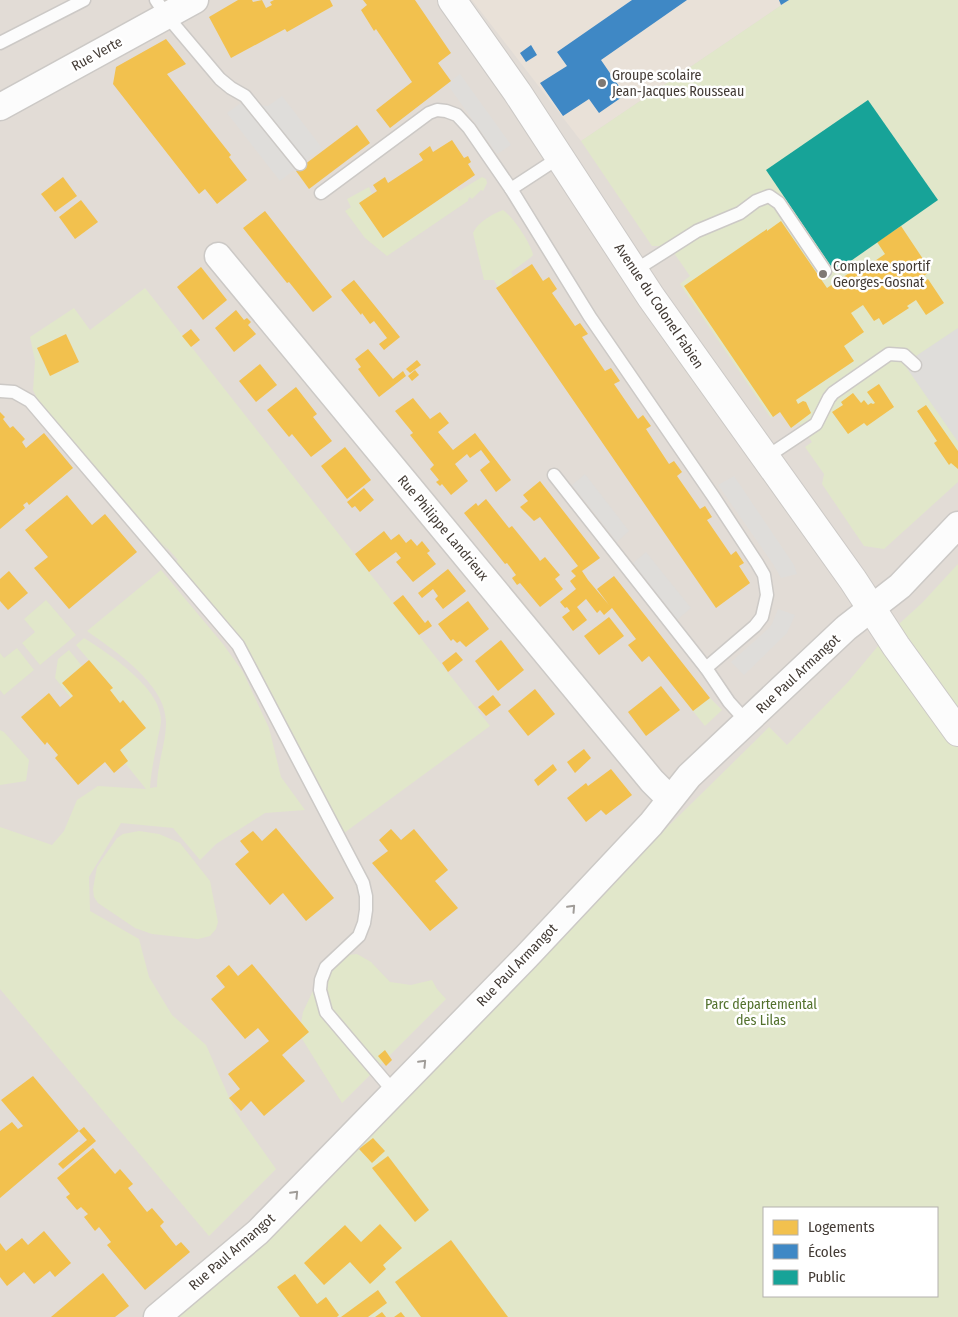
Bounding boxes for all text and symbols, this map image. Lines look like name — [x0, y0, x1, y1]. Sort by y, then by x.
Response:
street label: Rue Verte — [69, 33, 125, 75]
place label: Groupe scolaire Jean-Jacques Rousseau — [612, 67, 744, 100]
marker: Groupe scolaire Jean-Jacques Rousseau — [596, 77, 608, 89]
street label: Avenue du Colonel Fabien — [611, 240, 707, 372]
place label: Complexe sportif Georges-Gosnat — [833, 258, 932, 291]
marker: Complexe sportif Georges-Gosnat — [817, 268, 829, 280]
street label: Rue Philippe Landrieux — [394, 472, 493, 585]
street label: Rue Paul Armangot — [753, 631, 844, 717]
one-way arrow — [566, 904, 575, 913]
street label: Rue Paul Armangot — [473, 920, 561, 1010]
park label: Parc départemental des Lilas — [705, 996, 817, 1029]
one-way arrow — [417, 1059, 426, 1068]
one-way arrow — [289, 1191, 298, 1200]
legend — [763, 1207, 938, 1297]
street label: Rue Paul Armangot — [185, 1210, 279, 1294]
text: Logements — [808, 1218, 875, 1236]
text: Écoles — [808, 1243, 846, 1261]
text: Public — [808, 1268, 846, 1286]

